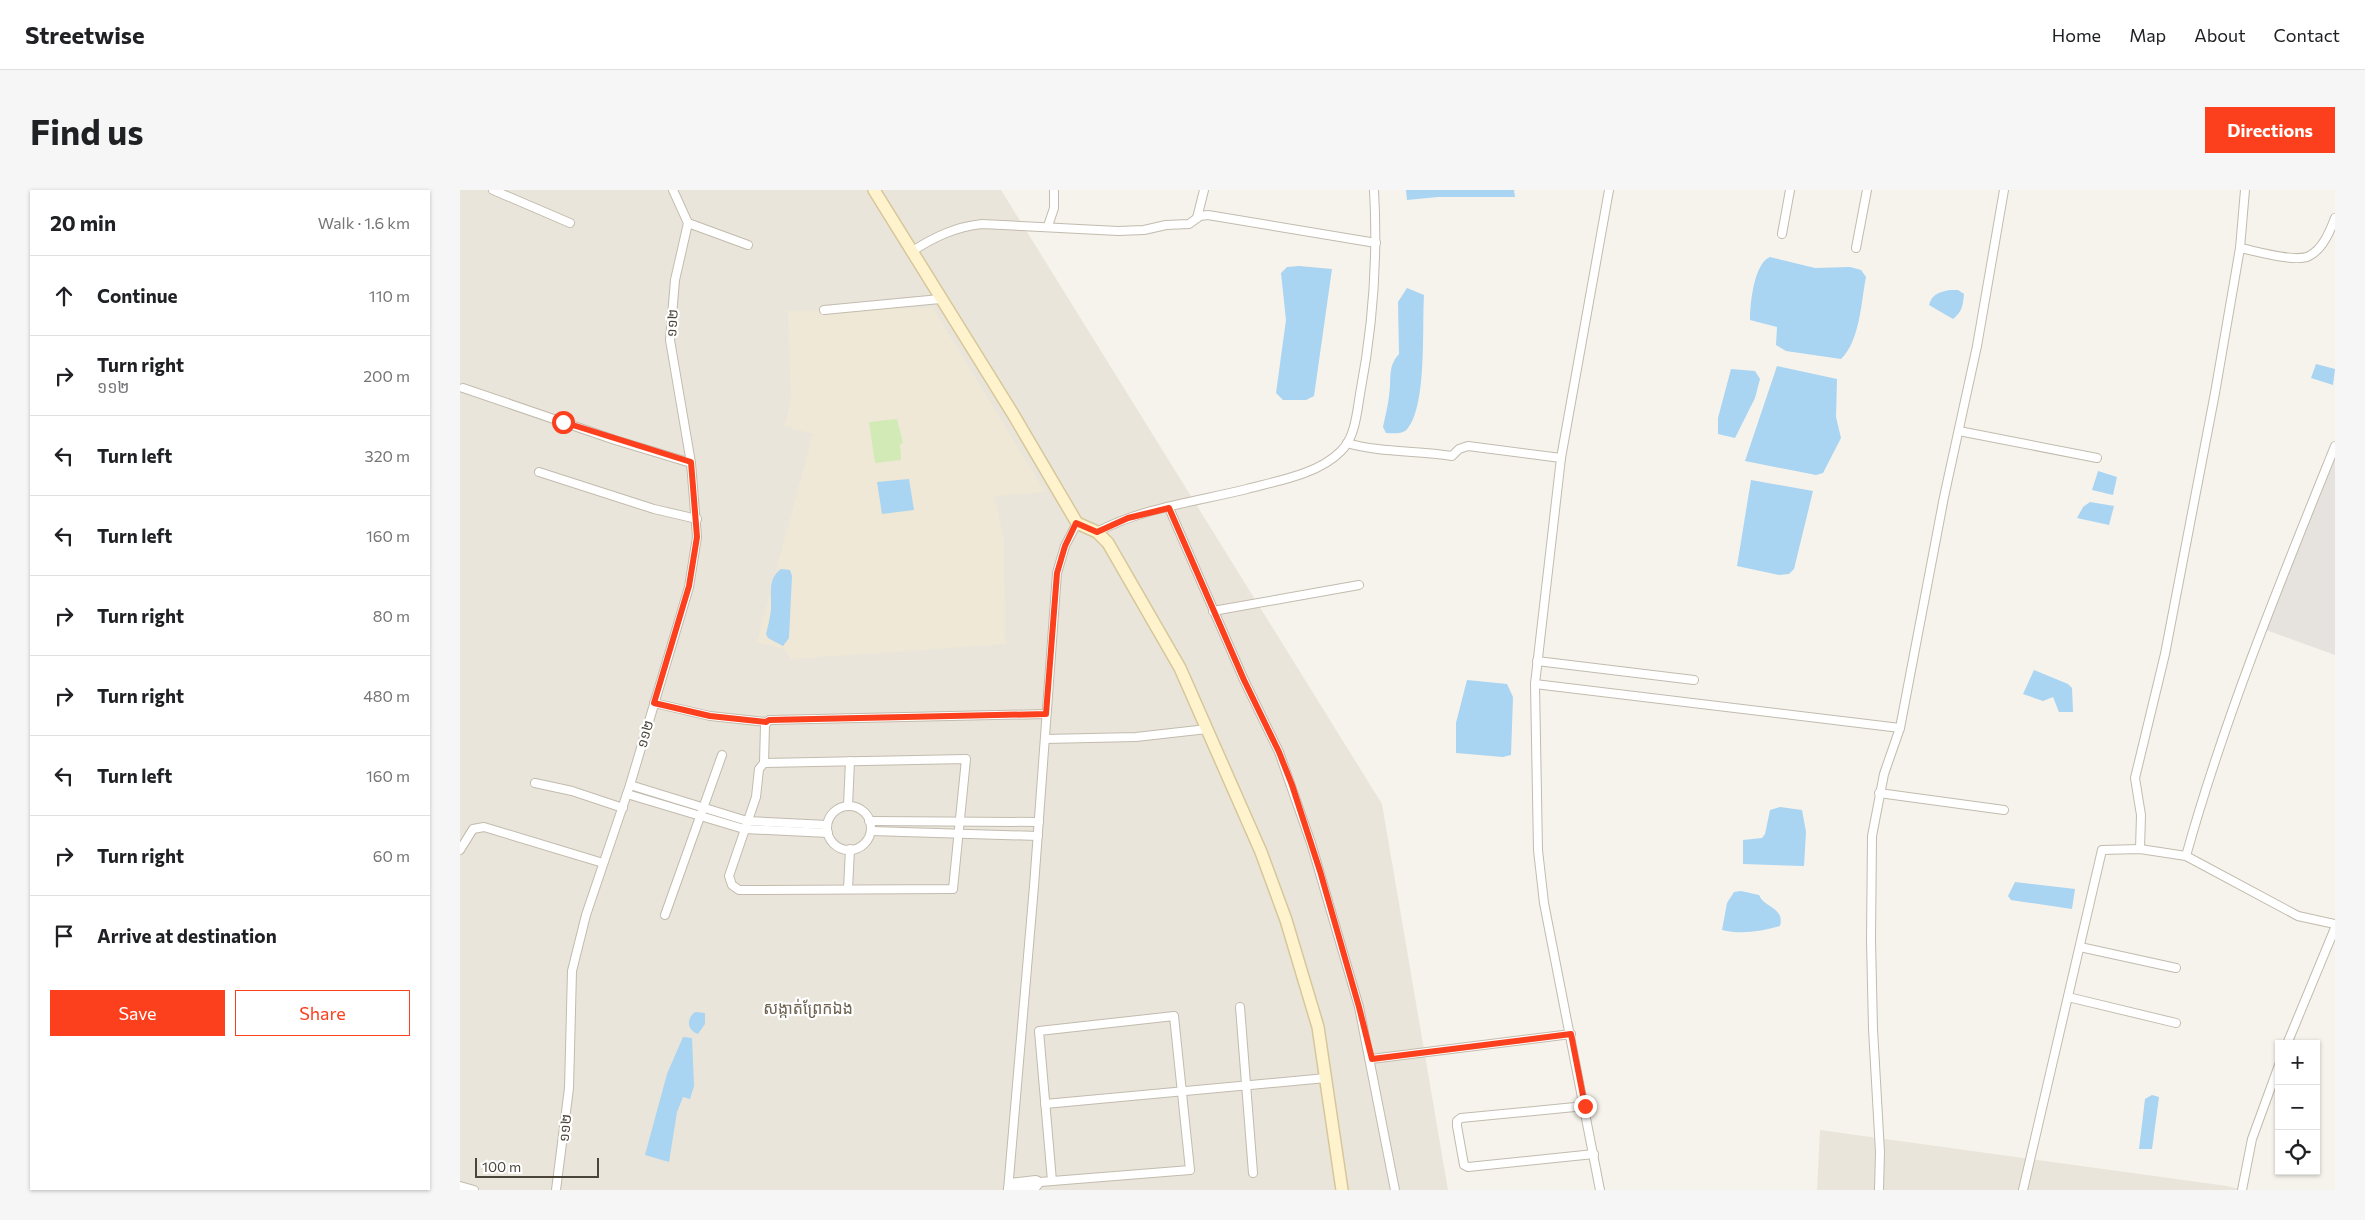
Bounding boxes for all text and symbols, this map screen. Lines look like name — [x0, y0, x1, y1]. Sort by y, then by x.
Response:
text: Streetwise — [25, 20, 145, 49]
text: Home — [2052, 24, 2101, 46]
text: Map — [2129, 24, 2166, 46]
text: About — [2194, 24, 2246, 46]
text: Contact — [2274, 24, 2340, 46]
button: Directions — [2205, 107, 2335, 153]
text: Find us — [30, 109, 144, 152]
text: 20 min — [50, 210, 116, 235]
text: Walk · 1.6 km — [318, 213, 410, 232]
icon: ahead — [50, 282, 78, 310]
text: Continue — [97, 284, 177, 307]
text: 110 m — [369, 286, 410, 305]
street label: ១១២ — [662, 308, 681, 338]
text: Turn right — [97, 353, 184, 376]
icon: right — [50, 362, 78, 390]
text: 200 m — [363, 366, 410, 385]
text: ១១២ — [97, 377, 129, 396]
route start — [552, 411, 575, 434]
icon: left — [50, 442, 78, 470]
text: Turn left — [97, 444, 172, 467]
text: 320 m — [365, 446, 410, 465]
icon: left — [50, 522, 78, 550]
text: Turn left — [97, 524, 172, 547]
text: 160 m — [366, 526, 410, 545]
icon: right — [50, 602, 78, 630]
text: Turn right — [97, 604, 184, 627]
text: 80 m — [373, 606, 410, 625]
icon: right — [50, 682, 78, 710]
text: Turn right — [97, 684, 184, 707]
text: 480 m — [363, 686, 410, 705]
street label: ១១២ — [632, 718, 657, 750]
icon: left — [50, 762, 78, 790]
text: Turn left — [97, 764, 172, 787]
text: 160 m — [366, 766, 410, 785]
icon: right — [50, 842, 78, 870]
text: Turn right — [97, 844, 184, 867]
text: 60 m — [373, 846, 410, 865]
icon: arrive — [50, 922, 78, 950]
text: Arrive at destination — [97, 924, 277, 947]
button: Save — [50, 990, 225, 1036]
button: Share — [235, 990, 410, 1036]
district label: សង្កាត់ព្រែកឯង — [763, 998, 853, 1018]
map controls — [2275, 1040, 2320, 1175]
button: + — [2275, 1040, 2320, 1085]
button: − — [2275, 1085, 2320, 1130]
route end — [1574, 1095, 1597, 1118]
street label: ១១២ — [555, 1113, 574, 1143]
button: locate — [2275, 1130, 2320, 1175]
scale bar — [475, 1155, 599, 1178]
text: 100 m — [482, 1158, 521, 1175]

